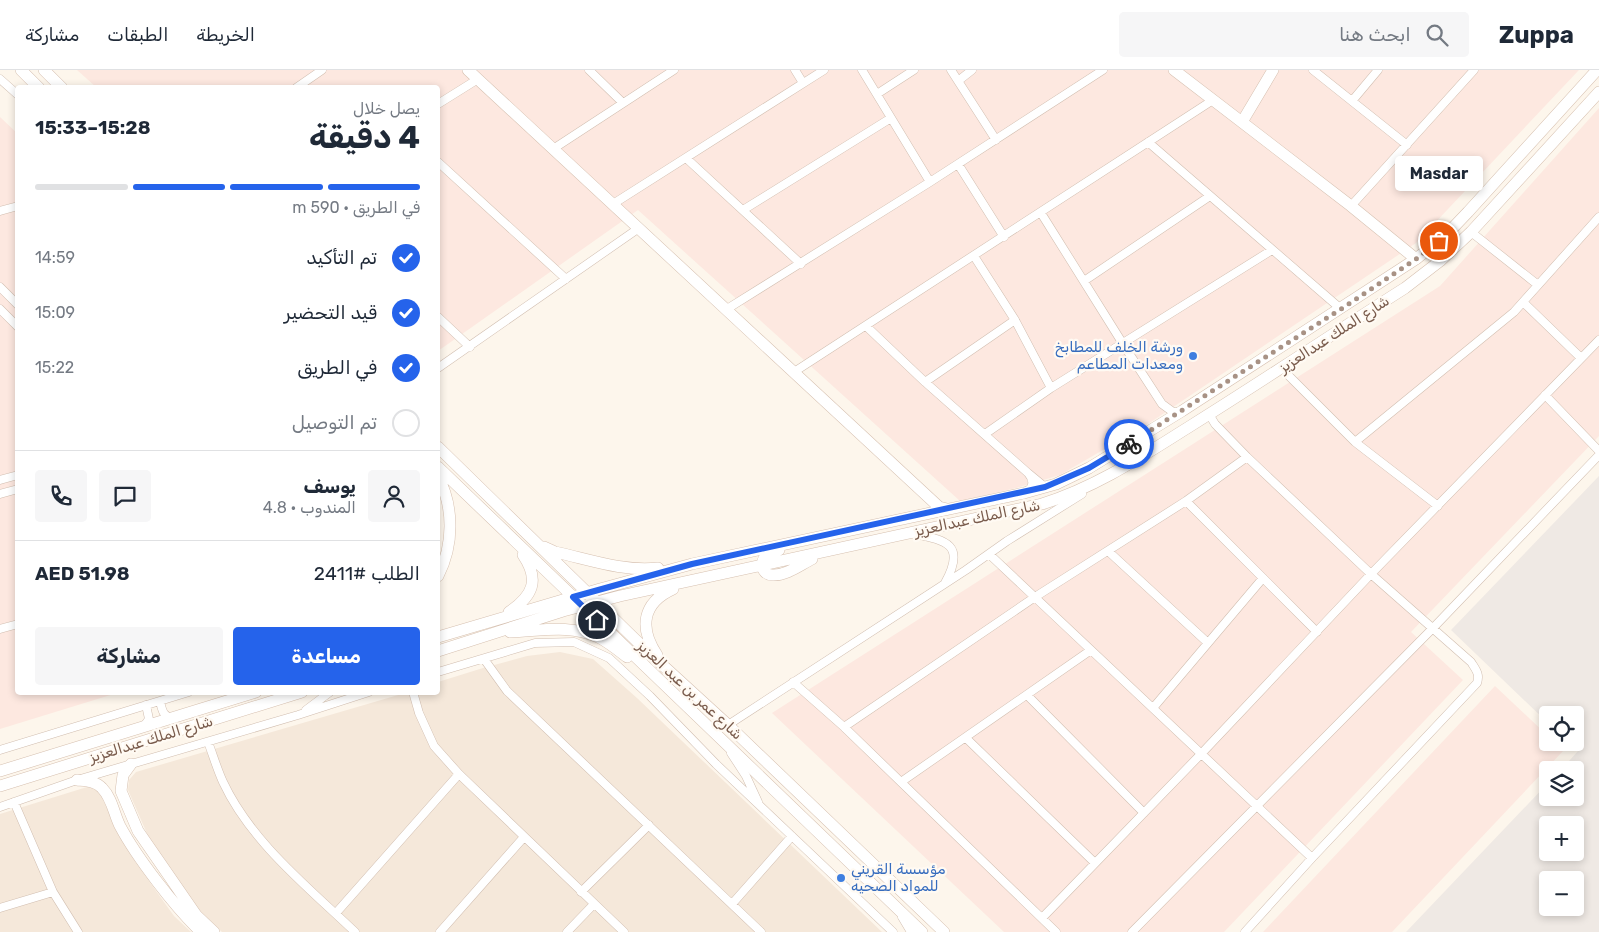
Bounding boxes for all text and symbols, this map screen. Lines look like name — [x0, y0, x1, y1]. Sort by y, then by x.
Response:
search box — [1119, 12, 1469, 57]
icon: search — [1423, 21, 1451, 49]
text: Zuppa — [1499, 21, 1574, 49]
text: ابحث هنا — [1339, 23, 1411, 46]
text: مشاركة — [25, 24, 79, 46]
text: الطبقات — [107, 24, 168, 46]
text: الخريطة — [196, 24, 255, 46]
text: يصل خلال — [353, 99, 420, 118]
text: 15:28–15:33 — [35, 116, 151, 139]
text: 4 دقيقة — [309, 118, 420, 156]
callout: Masdar — [1395, 156, 1483, 191]
text: Masdar — [1410, 164, 1468, 183]
text: في الطريق · 590 m — [292, 198, 420, 217]
pin — [1418, 220, 1460, 262]
icon: bag — [1425, 227, 1453, 255]
icon: check — [392, 244, 420, 272]
text: تم التأكيد — [306, 246, 377, 269]
text: 14:59 — [35, 248, 75, 267]
street label: شارع الملك عبدالعزيز — [1274, 292, 1394, 379]
icon: check — [392, 299, 420, 327]
text: قيد التحضير — [284, 301, 377, 324]
text: 15:09 — [35, 303, 75, 322]
place label: ورشة الخلف للمطابخ ومعدات المطاعم — [1055, 338, 1183, 374]
marker: ورشة الخلف للمطابخ ومعدات المطاعم — [1187, 350, 1199, 362]
icon: check — [392, 354, 420, 382]
text: في الطريق — [297, 356, 377, 379]
text: 15:22 — [35, 358, 74, 377]
text: تم التوصيل — [292, 411, 377, 434]
courier — [1104, 419, 1154, 469]
icon: bike — [1115, 430, 1143, 458]
button: phone — [35, 470, 87, 522]
button: chat — [99, 470, 151, 522]
button: person — [368, 470, 420, 522]
text: يوسف — [303, 475, 356, 498]
street label: شارع الملك عبدالعزيز — [911, 496, 1042, 542]
text: المندوب · 4.8 — [263, 498, 356, 517]
text: AED 51.98 — [35, 562, 130, 585]
text: الطلب #2411 — [314, 562, 420, 585]
pin — [576, 599, 618, 641]
icon: home — [583, 606, 611, 634]
button: مشاركة — [35, 627, 223, 685]
button: مساعدة — [233, 627, 420, 685]
street label: شارع عمر بن عبد العزيز — [631, 636, 746, 745]
map controls — [1539, 706, 1584, 916]
button: locate — [1539, 706, 1584, 751]
street label: شارع الملك عبدالعزيز — [86, 712, 216, 769]
button: layers — [1539, 761, 1584, 806]
button: + — [1539, 816, 1584, 861]
place label: مؤسسة القريني للمواد الصحيه — [851, 860, 946, 895]
button: − — [1539, 871, 1584, 916]
marker: مؤسسة القريني للمواد الصحيه — [835, 872, 847, 884]

